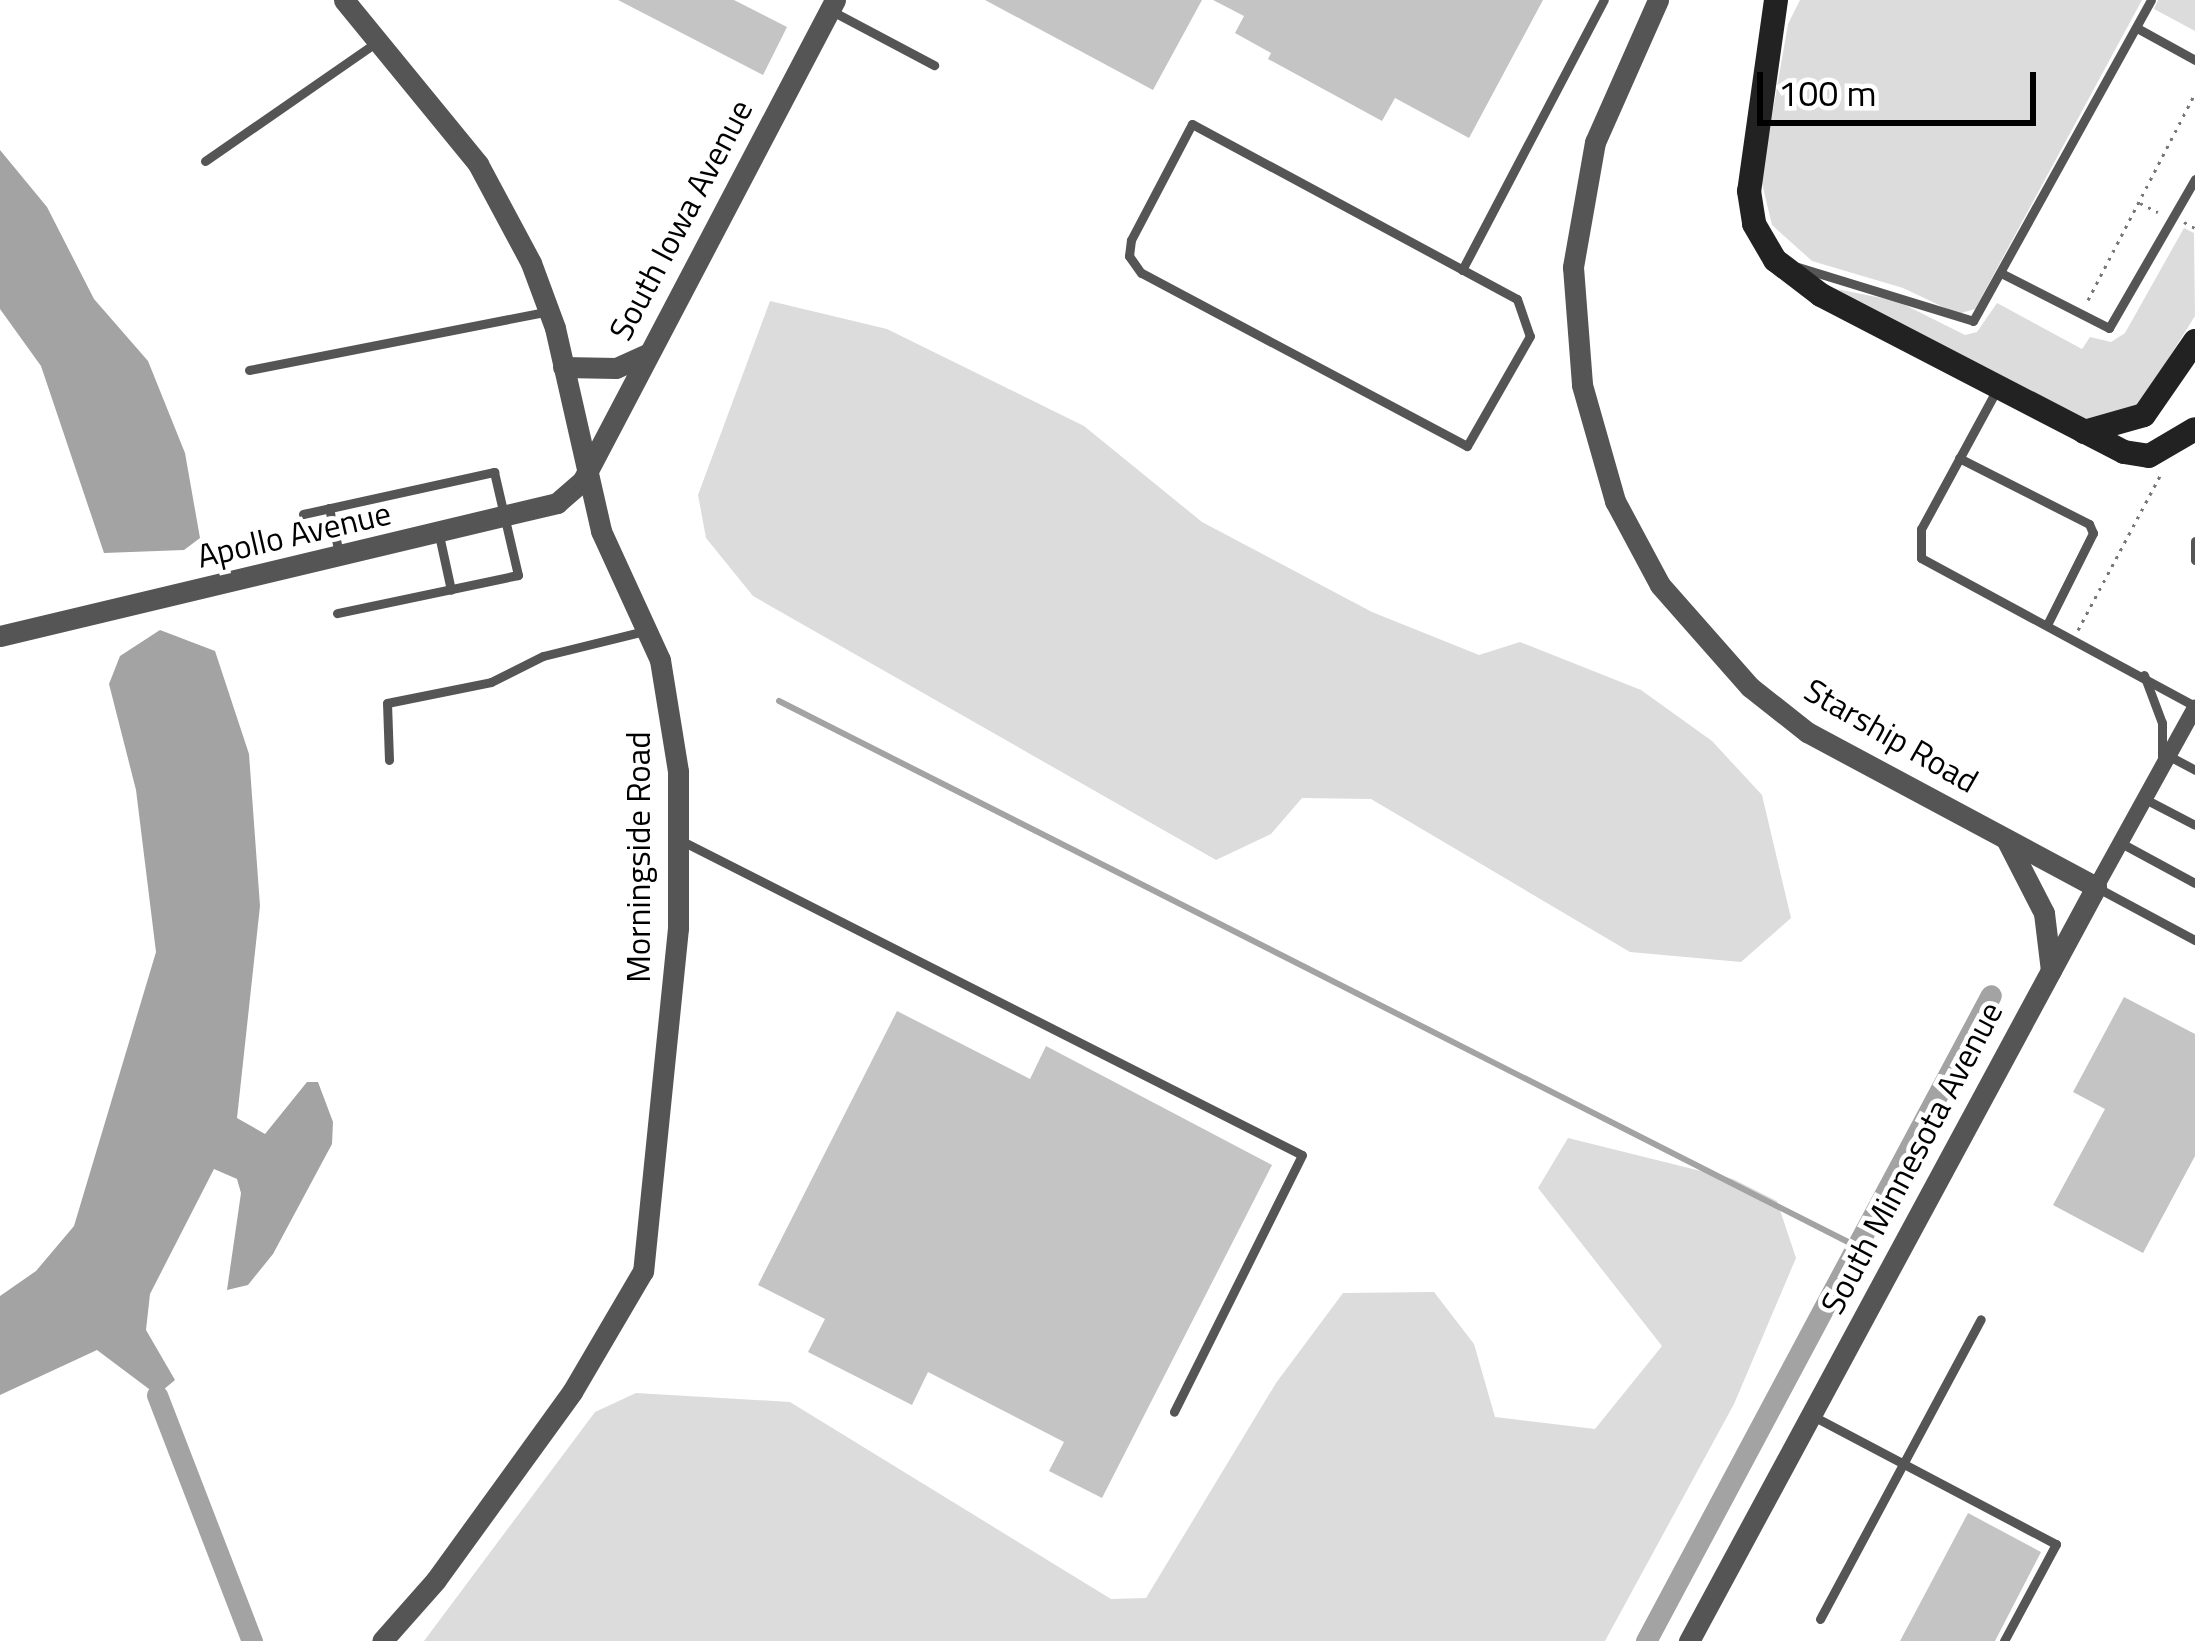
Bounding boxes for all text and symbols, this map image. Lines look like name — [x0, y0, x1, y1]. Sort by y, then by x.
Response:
scale bar — [1763, 48, 2042, 122]
text: 100 m — [1778, 65, 1877, 120]
street label: South Iowa Avenue — [601, 93, 761, 347]
street label: Apollo Avenue — [193, 493, 395, 577]
street label: Starship Road — [1797, 670, 1985, 802]
street label: Morningside Road — [619, 731, 659, 983]
street label: South Minnesota Avenue — [1813, 995, 2011, 1321]

